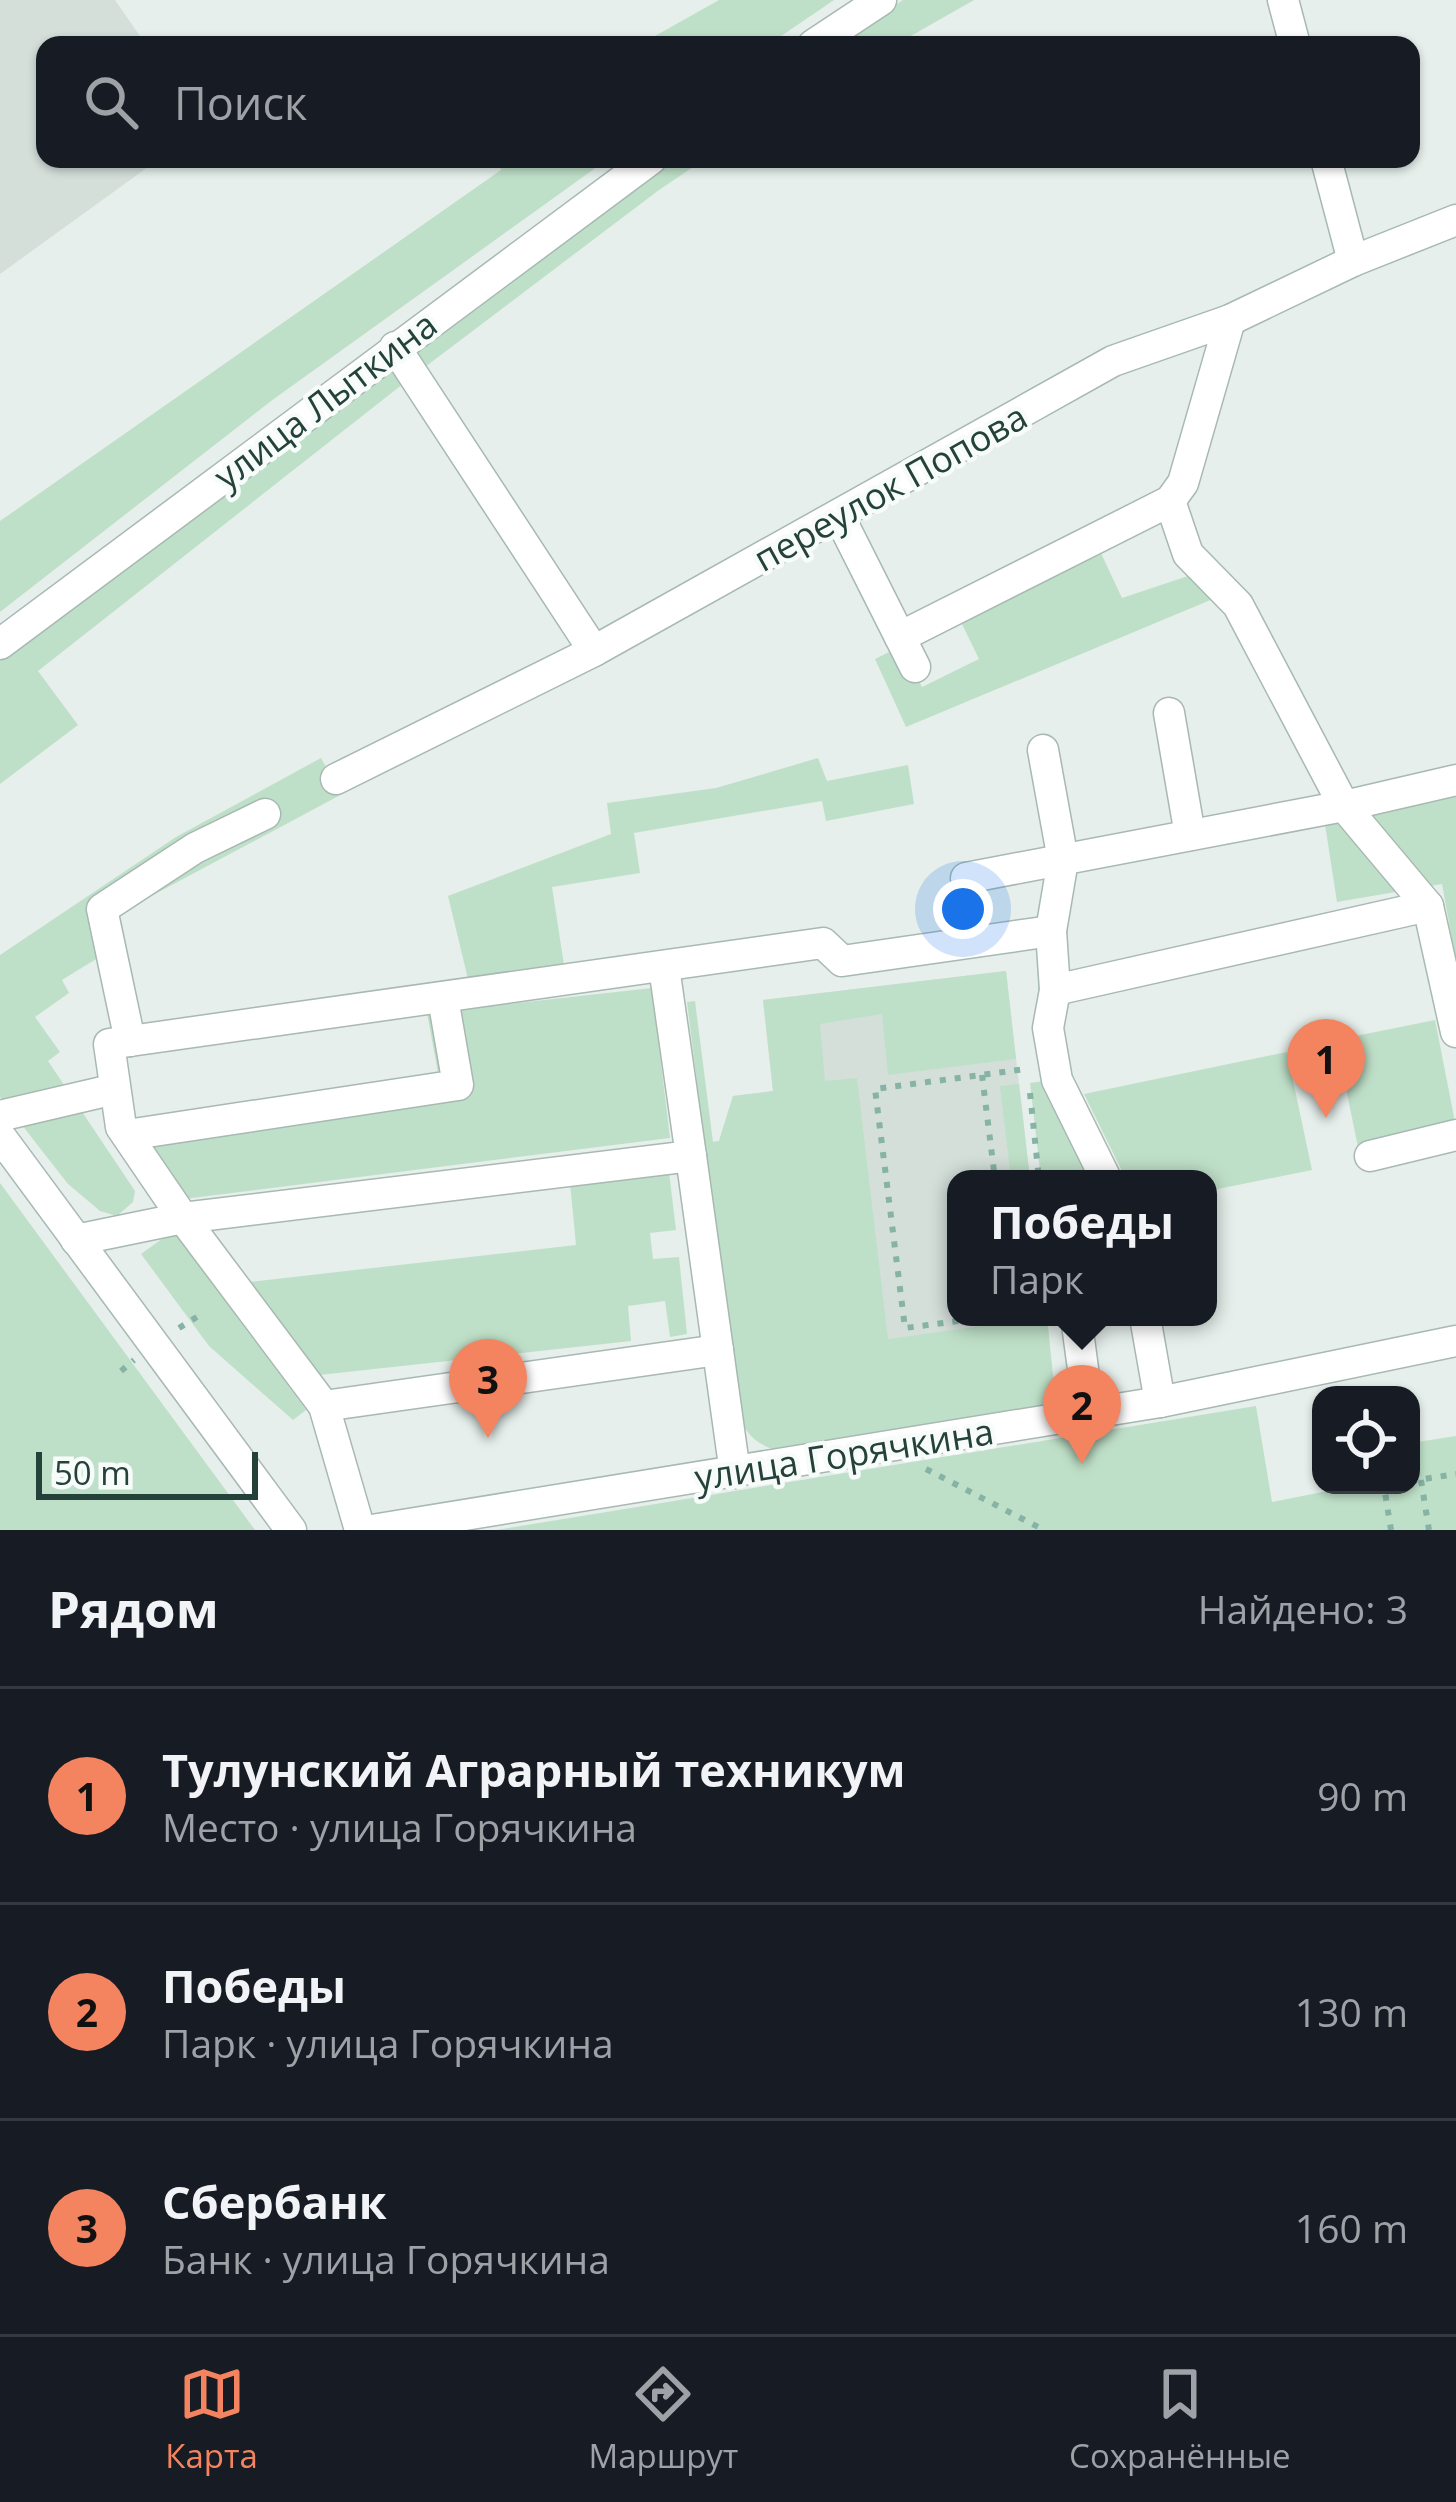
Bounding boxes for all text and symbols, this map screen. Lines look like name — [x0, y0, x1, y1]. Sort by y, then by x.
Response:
search box — [36, 36, 1420, 168]
icon: search — [78, 69, 144, 135]
text: Поиск — [174, 72, 307, 133]
street label: улица Лыткина — [203, 300, 447, 500]
street label: переулок Попова — [745, 392, 1035, 582]
your location — [933, 879, 993, 939]
pin: 1 — [1287, 1019, 1365, 1118]
popup — [947, 1170, 1217, 1326]
text: Победы — [990, 1191, 1174, 1252]
text: Парк — [990, 1252, 1084, 1305]
pin: 3 — [449, 1339, 527, 1438]
pin: 2 — [1043, 1365, 1121, 1464]
map controls — [1312, 1386, 1420, 1494]
button: locate — [1312, 1386, 1420, 1494]
street label: улица Горячкина — [691, 1406, 997, 1502]
scale bar — [36, 1446, 258, 1499]
text: 50 m — [54, 1450, 131, 1495]
text: Рядом — [48, 1573, 219, 1643]
text: Найдено: 3 — [1198, 1582, 1408, 1635]
text: Тулунский Аграрный техникум — [162, 1739, 906, 1800]
text: 1 — [76, 1769, 98, 1822]
text: 90 m — [1317, 1769, 1408, 1822]
text: Место · улица Горячкина — [162, 1800, 637, 1853]
text: Победы — [162, 1955, 346, 2016]
text: 2 — [76, 1985, 98, 2038]
text: 130 m — [1295, 1985, 1408, 2038]
text: Парк · улица Горячкина — [162, 2016, 614, 2069]
text: Сбербанк — [162, 2171, 387, 2232]
text: 3 — [76, 2201, 98, 2254]
text: 160 m — [1295, 2201, 1408, 2254]
text: Банк · улица Горячкина — [162, 2232, 610, 2285]
tab: Карта — [165, 2361, 258, 2478]
tab: Маршрут — [589, 2361, 738, 2478]
tab: Сохранённые — [1069, 2361, 1291, 2478]

